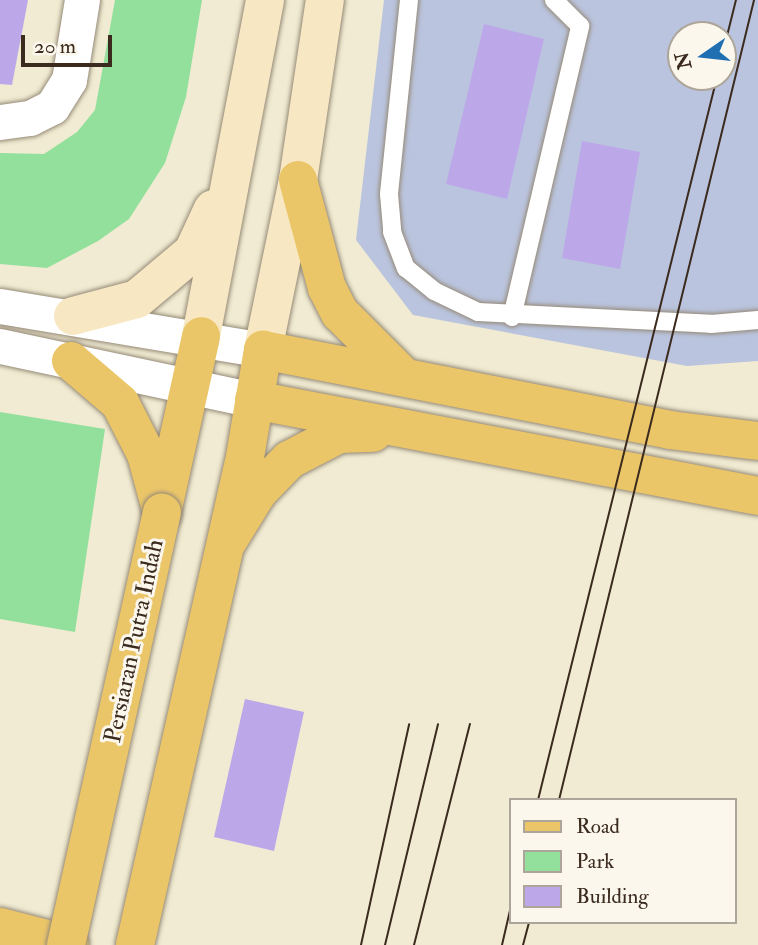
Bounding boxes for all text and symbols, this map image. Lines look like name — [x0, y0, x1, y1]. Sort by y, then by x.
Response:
scale bar — [24, 21, 116, 65]
north arrow — [667, 21, 737, 91]
text: 20 m — [34, 33, 76, 60]
text: N — [670, 49, 697, 72]
street label: Persiaran Putra Indah — [98, 537, 170, 745]
legend — [510, 798, 737, 924]
text: Road — [576, 813, 620, 840]
text: Park — [576, 848, 614, 875]
text: Building — [576, 883, 649, 910]

